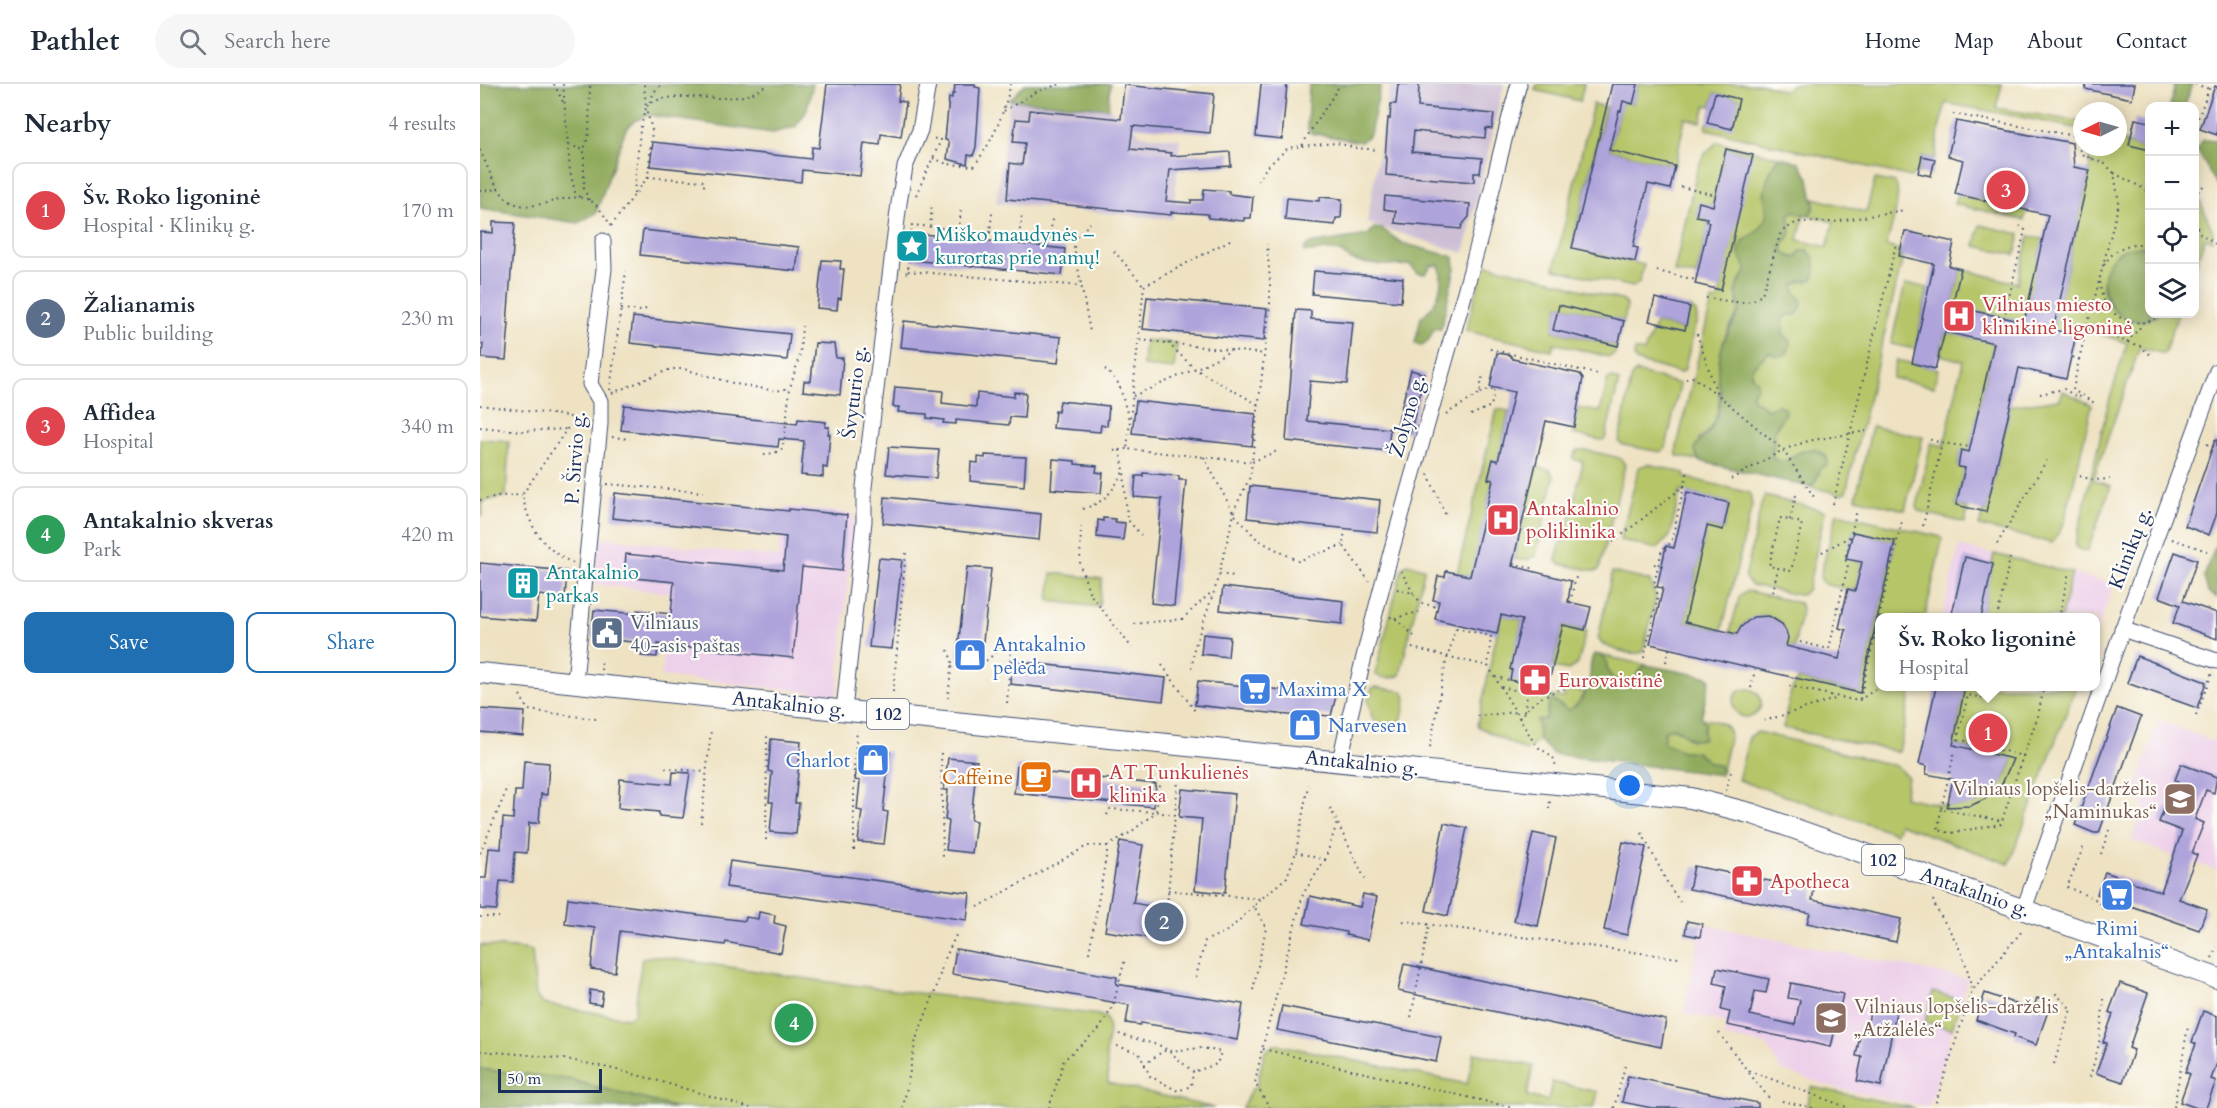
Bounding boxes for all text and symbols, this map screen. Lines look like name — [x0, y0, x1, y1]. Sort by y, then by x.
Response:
search box — [155, 14, 575, 68]
text: Pathlet — [30, 22, 119, 60]
icon: search — [176, 25, 209, 58]
text: Search here — [224, 26, 331, 56]
text: Home — [1865, 27, 1921, 56]
text: Map — [1954, 27, 1994, 56]
text: About — [2027, 27, 2083, 56]
text: Contact — [2116, 27, 2187, 56]
north arrow — [2073, 102, 2127, 156]
map controls — [2145, 102, 2199, 318]
button: + — [2145, 102, 2199, 156]
text: Nearby — [24, 106, 112, 141]
text: 4 results — [388, 110, 456, 137]
button: − — [2145, 156, 2199, 210]
pin: 3 — [1986, 168, 2026, 212]
text: Šv. Roko ligoninė — [83, 182, 261, 212]
text: 1 — [40, 197, 51, 224]
text: 170 m — [401, 197, 454, 224]
button: locate — [2145, 210, 2199, 264]
text: Hospital · Klinikų g. — [83, 212, 255, 239]
place label: Miško maudynės – kurortas prie namų! — [935, 221, 1100, 271]
place icon: Miško maudynės – kurortas prie namų! — [894, 228, 930, 264]
button: layers — [2145, 264, 2199, 318]
text: Žalianamis — [83, 290, 195, 320]
place label: Vilniaus miesto klinikinė ligoninė — [1982, 291, 2133, 341]
hospital icon: Vilniaus miesto klinikinė ligoninė — [1941, 298, 1977, 334]
text: 2 — [40, 305, 51, 332]
text: 230 m — [401, 305, 454, 332]
text: Public building — [83, 320, 213, 347]
street label: Švyturio g. — [835, 344, 873, 440]
street label: Žolyno g. — [1382, 372, 1432, 460]
text: Affidea — [83, 398, 156, 428]
street label: P. Širvio g. — [558, 410, 592, 506]
text: 3 — [40, 413, 51, 440]
text: 340 m — [401, 413, 454, 440]
text: Hospital — [83, 428, 154, 455]
place label: Antakalnio poliklinika — [1526, 495, 1619, 545]
hospital icon: Antakalnio poliklinika — [1485, 502, 1521, 538]
street label: Klinikų g. — [2102, 503, 2158, 593]
text: Antakalnio skveras — [83, 506, 273, 536]
text: 4 — [40, 521, 51, 548]
text: 420 m — [401, 521, 454, 548]
text: Park — [83, 536, 121, 563]
place label: Antakalnio parkas — [546, 559, 639, 609]
building icon: Antakalnio parkas — [505, 565, 541, 601]
place label: Vilniaus 40-asis paštas — [630, 609, 740, 659]
button: Save — [24, 612, 234, 673]
button: Share — [246, 612, 456, 673]
popup — [1875, 613, 2100, 691]
public building icon: Vilniaus 40-asis paštas — [589, 615, 625, 651]
text: Šv. Roko ligoninė — [1899, 624, 2076, 654]
place label: Antakalnio pelėda — [993, 631, 1086, 681]
shop icon: Antakalnio pelėda — [952, 637, 988, 673]
text: Hospital — [1899, 654, 1969, 681]
pharmacy icon: Eurovaistinė — [1517, 662, 1553, 698]
place label: Eurovaistinė — [1558, 667, 1663, 694]
supermarket icon: Maxima X — [1237, 671, 1273, 707]
place label: Maxima X — [1278, 676, 1368, 703]
street label: Antakalnio g. — [731, 685, 847, 723]
road number: 102 — [867, 699, 909, 729]
shop icon: Narvesen — [1287, 707, 1323, 743]
pin: 1 — [1968, 710, 2008, 756]
place label: Narvesen — [1328, 712, 1408, 739]
shop icon: Charlot — [855, 742, 891, 778]
street label: Antakalnio g. — [1304, 744, 1420, 782]
place label: Charlot — [786, 747, 851, 774]
cafe icon: Caffeine — [1018, 759, 1054, 795]
place label: AT Tunkulienės klinika — [1109, 759, 1249, 809]
place label: Caffeine — [942, 764, 1013, 791]
hospital icon: AT Tunkulienės klinika — [1068, 765, 1104, 801]
your location — [1615, 771, 1644, 800]
place label: Vilniaus lopšelis-darželis „Naminukas“ — [1952, 775, 2157, 825]
school or university icon: Vilniaus lopšelis-darželis „Naminukas“ — [2162, 781, 2198, 817]
road number: 102 — [1862, 845, 1904, 875]
street label: Antakalnio g. — [1916, 861, 2034, 923]
pharmacy icon: Apotheca — [1729, 863, 1765, 899]
place label: Apotheca — [1770, 868, 1850, 895]
supermarket icon: Rimi „Antakalnis“ — [2099, 877, 2135, 913]
pin: 2 — [1144, 900, 1184, 944]
place label: Rimi „Antakalnis“ — [2065, 915, 2169, 965]
place label: Vilniaus lopšelis-darželis „Atžalėlės“ — [1854, 993, 2059, 1043]
pin: 4 — [774, 1000, 814, 1046]
school or university icon: Vilniaus lopšelis-darželis „Atžalėlės“ — [1813, 1000, 1849, 1036]
scale bar — [498, 1066, 602, 1094]
text: 50 m — [507, 1068, 541, 1090]

